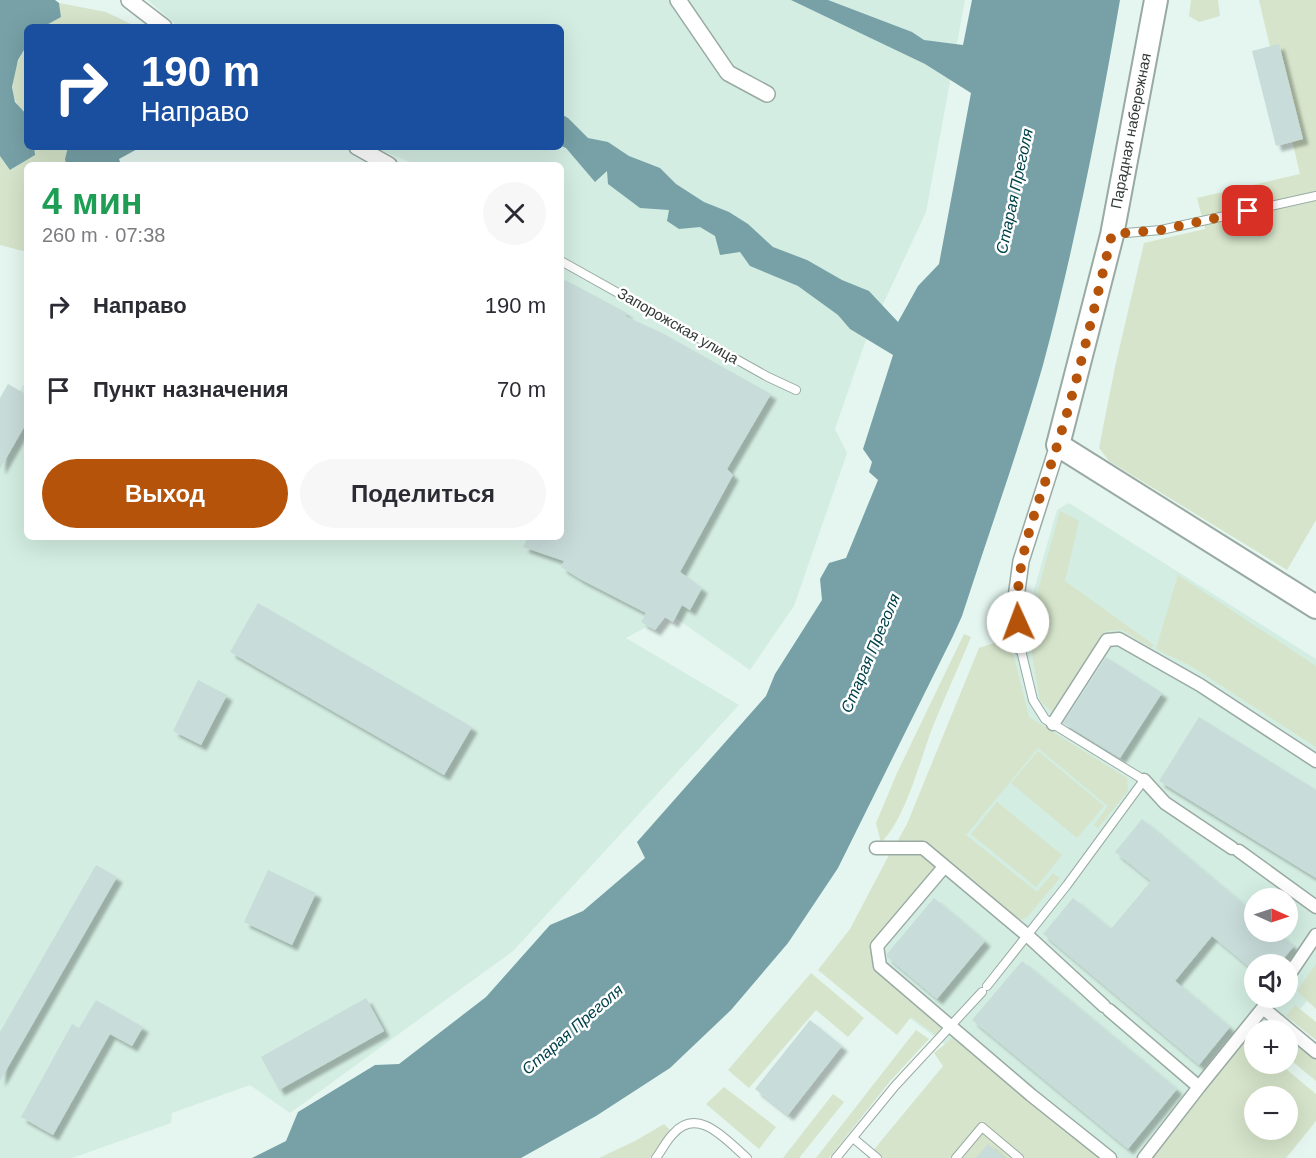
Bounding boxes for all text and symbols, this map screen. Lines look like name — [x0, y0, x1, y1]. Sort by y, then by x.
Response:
icon: right — [42, 48, 120, 126]
text: 190 m — [141, 48, 260, 95]
street label: Парадная набережная — [1107, 52, 1154, 210]
text: Направо — [141, 97, 249, 127]
water label: Старая Преголя — [993, 126, 1036, 255]
text: 4 мин — [42, 181, 143, 222]
button: close — [483, 182, 546, 245]
pin — [1222, 185, 1273, 236]
icon: arrive — [1231, 194, 1264, 227]
text: 260 m · 07:38 — [42, 224, 165, 246]
street label: Запорожская улица — [615, 284, 742, 367]
icon: right — [42, 290, 75, 323]
text: Направо — [93, 293, 187, 318]
text: 190 m — [485, 293, 546, 318]
icon: arrive — [42, 374, 75, 407]
text: Пункт назначения — [93, 377, 289, 402]
text: 70 m — [497, 377, 546, 402]
button: Выход — [42, 459, 288, 528]
button: Поделиться — [300, 459, 546, 528]
position arrow — [986, 590, 1050, 654]
water label: Старая Преголя — [838, 591, 903, 715]
north arrow — [1244, 888, 1298, 942]
map controls — [1244, 888, 1298, 1140]
button: sound — [1244, 954, 1298, 1008]
water label: Старая Преголя — [519, 981, 626, 1078]
button: + — [1244, 1020, 1298, 1074]
button: − — [1244, 1086, 1298, 1140]

